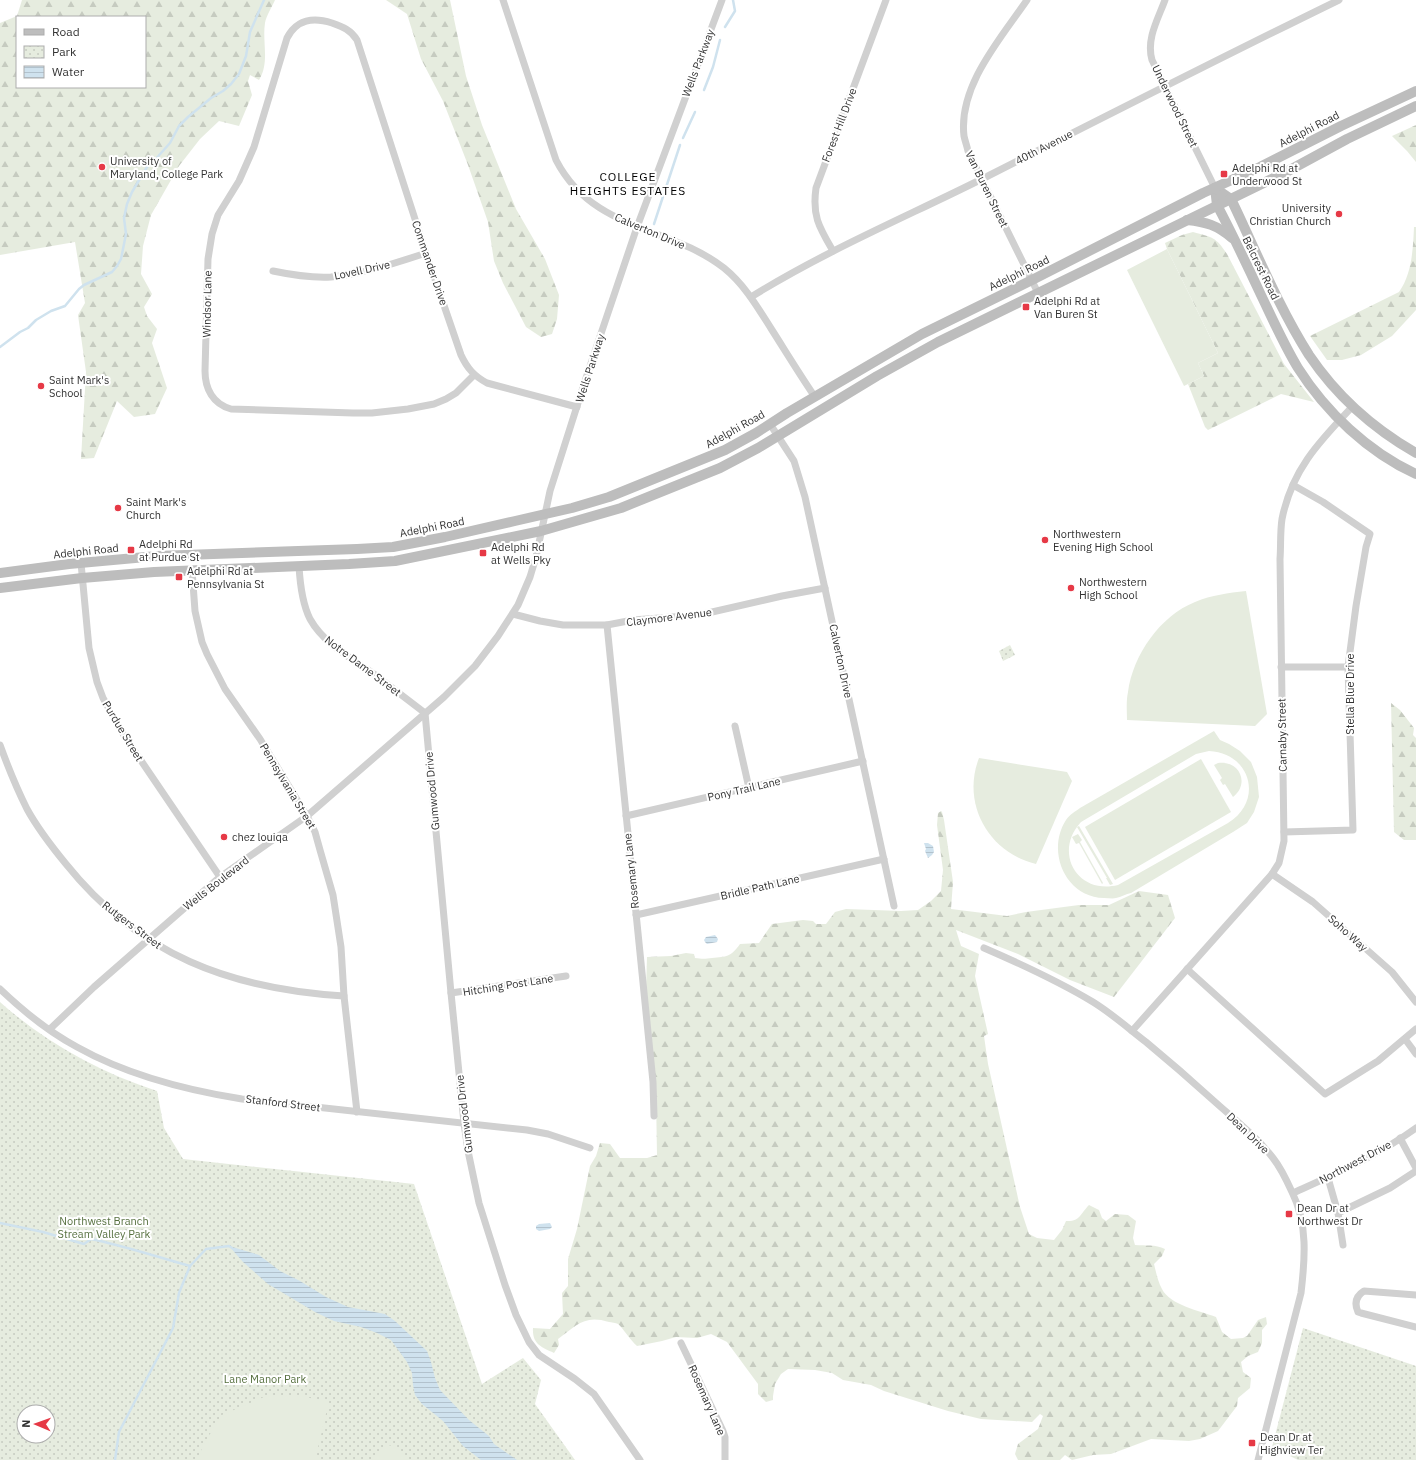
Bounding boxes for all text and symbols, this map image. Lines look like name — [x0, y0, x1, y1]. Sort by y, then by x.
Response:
legend — [16, 16, 146, 88]
text: Road — [52, 24, 80, 39]
street label: Wells Parkway — [679, 27, 718, 99]
text: Park — [52, 44, 77, 59]
street label: Underwood Street — [1149, 62, 1201, 150]
text: Water — [52, 64, 85, 79]
street label: Forest Hill Drive — [818, 86, 860, 164]
street label: Adelphi Road — [1277, 108, 1341, 150]
street label: 40th Avenue — [1013, 127, 1075, 167]
street label: Van Buren Street — [962, 148, 1012, 230]
place label: University of Maryland, College Park — [110, 154, 223, 181]
place label: Adelphi Rd at Underwood St — [1232, 161, 1302, 188]
marker: University of Maryland, College Park — [97, 162, 107, 172]
district label: COLLEGE HEIGHTS ESTATES — [570, 169, 686, 198]
marker: Adelphi Rd at Underwood St — [1219, 169, 1229, 179]
place label: University Christian Church — [1249, 201, 1331, 228]
marker: University Christian Church — [1334, 209, 1344, 219]
street label: Calverton Drive — [613, 210, 687, 252]
street label: Commander Drive — [409, 219, 451, 307]
street label: Belcrest Road — [1240, 234, 1282, 302]
street label: Adelphi Road — [986, 252, 1052, 294]
street label: Lovell Drive — [333, 257, 391, 283]
street label: Windsor Lane — [199, 270, 215, 338]
place label: Adelphi Rd at Van Buren St — [1034, 294, 1100, 321]
marker: Adelphi Rd at Van Buren St — [1021, 302, 1031, 312]
street label: Wells Parkway — [572, 331, 608, 404]
place label: Saint Mark's School — [49, 373, 109, 400]
marker: Saint Mark's School — [36, 381, 46, 391]
street label: Adelphi Road — [703, 407, 767, 451]
place label: Saint Mark's Church — [126, 495, 186, 522]
marker: Saint Mark's Church — [113, 503, 123, 513]
street label: Adelphi Road — [398, 514, 466, 540]
place label: Northwestern Evening High School — [1053, 527, 1153, 554]
marker: Northwestern Evening High School — [1040, 535, 1050, 545]
place label: Adelphi Rd at Purdue St — [139, 537, 200, 564]
place label: Adelphi Rd at Wells Pky — [491, 540, 551, 567]
street label: Adelphi Road — [53, 541, 119, 561]
marker: Adelphi Rd at Purdue St — [126, 545, 136, 555]
marker: Adelphi Rd at Wells Pky — [478, 548, 488, 558]
place label: Adelphi Rd at Pennsylvania St — [187, 564, 265, 591]
marker: Adelphi Rd at Pennsylvania St — [174, 572, 184, 582]
place label: Northwestern High School — [1079, 575, 1147, 602]
marker: Northwestern High School — [1066, 583, 1076, 593]
street label: Claymore Avenue — [625, 605, 713, 629]
street label: Calverton Drive — [826, 623, 856, 699]
street label: Notre Dame Street — [322, 633, 404, 699]
street label: Stella Blue Drive — [1343, 653, 1357, 735]
street label: Purdue Street — [99, 698, 147, 764]
street label: Carnaby Street — [1274, 698, 1290, 772]
street label: Pennsylvania Street — [257, 741, 319, 831]
street label: Gumwood Drive — [422, 751, 442, 831]
street label: Pony Trail Lane — [706, 774, 782, 804]
place label: chez louiqa — [232, 830, 288, 844]
marker: chez louiqa — [219, 832, 229, 842]
street label: Rosemary Lane — [620, 833, 642, 909]
street label: Wells Boulevard — [180, 853, 252, 913]
street label: Bridle Path Lane — [719, 871, 801, 903]
street label: Rutgers Street — [99, 898, 165, 952]
street label: Soho Way — [1325, 912, 1371, 955]
street label: Hitching Post Lane — [462, 971, 554, 999]
street label: Gumwood Drive — [452, 1074, 476, 1154]
street label: Stanford Street — [245, 1091, 321, 1115]
street label: Dean Drive — [1224, 1109, 1272, 1157]
street label: Northwest Drive — [1316, 1137, 1394, 1187]
place label: Dean Dr at Northwest Dr — [1297, 1201, 1363, 1228]
marker: Dean Dr at Northwest Dr — [1284, 1209, 1294, 1219]
park label: Northwest Branch Stream Valley Park — [58, 1214, 151, 1241]
street label: Rosemary Lane — [685, 1363, 729, 1437]
park label: Lane Manor Park — [224, 1372, 306, 1386]
north arrow — [16, 1404, 56, 1444]
text: N — [19, 1419, 33, 1428]
place label: Dean Dr at Highview Ter — [1260, 1430, 1323, 1457]
marker: Dean Dr at Highview Ter — [1247, 1438, 1257, 1448]

